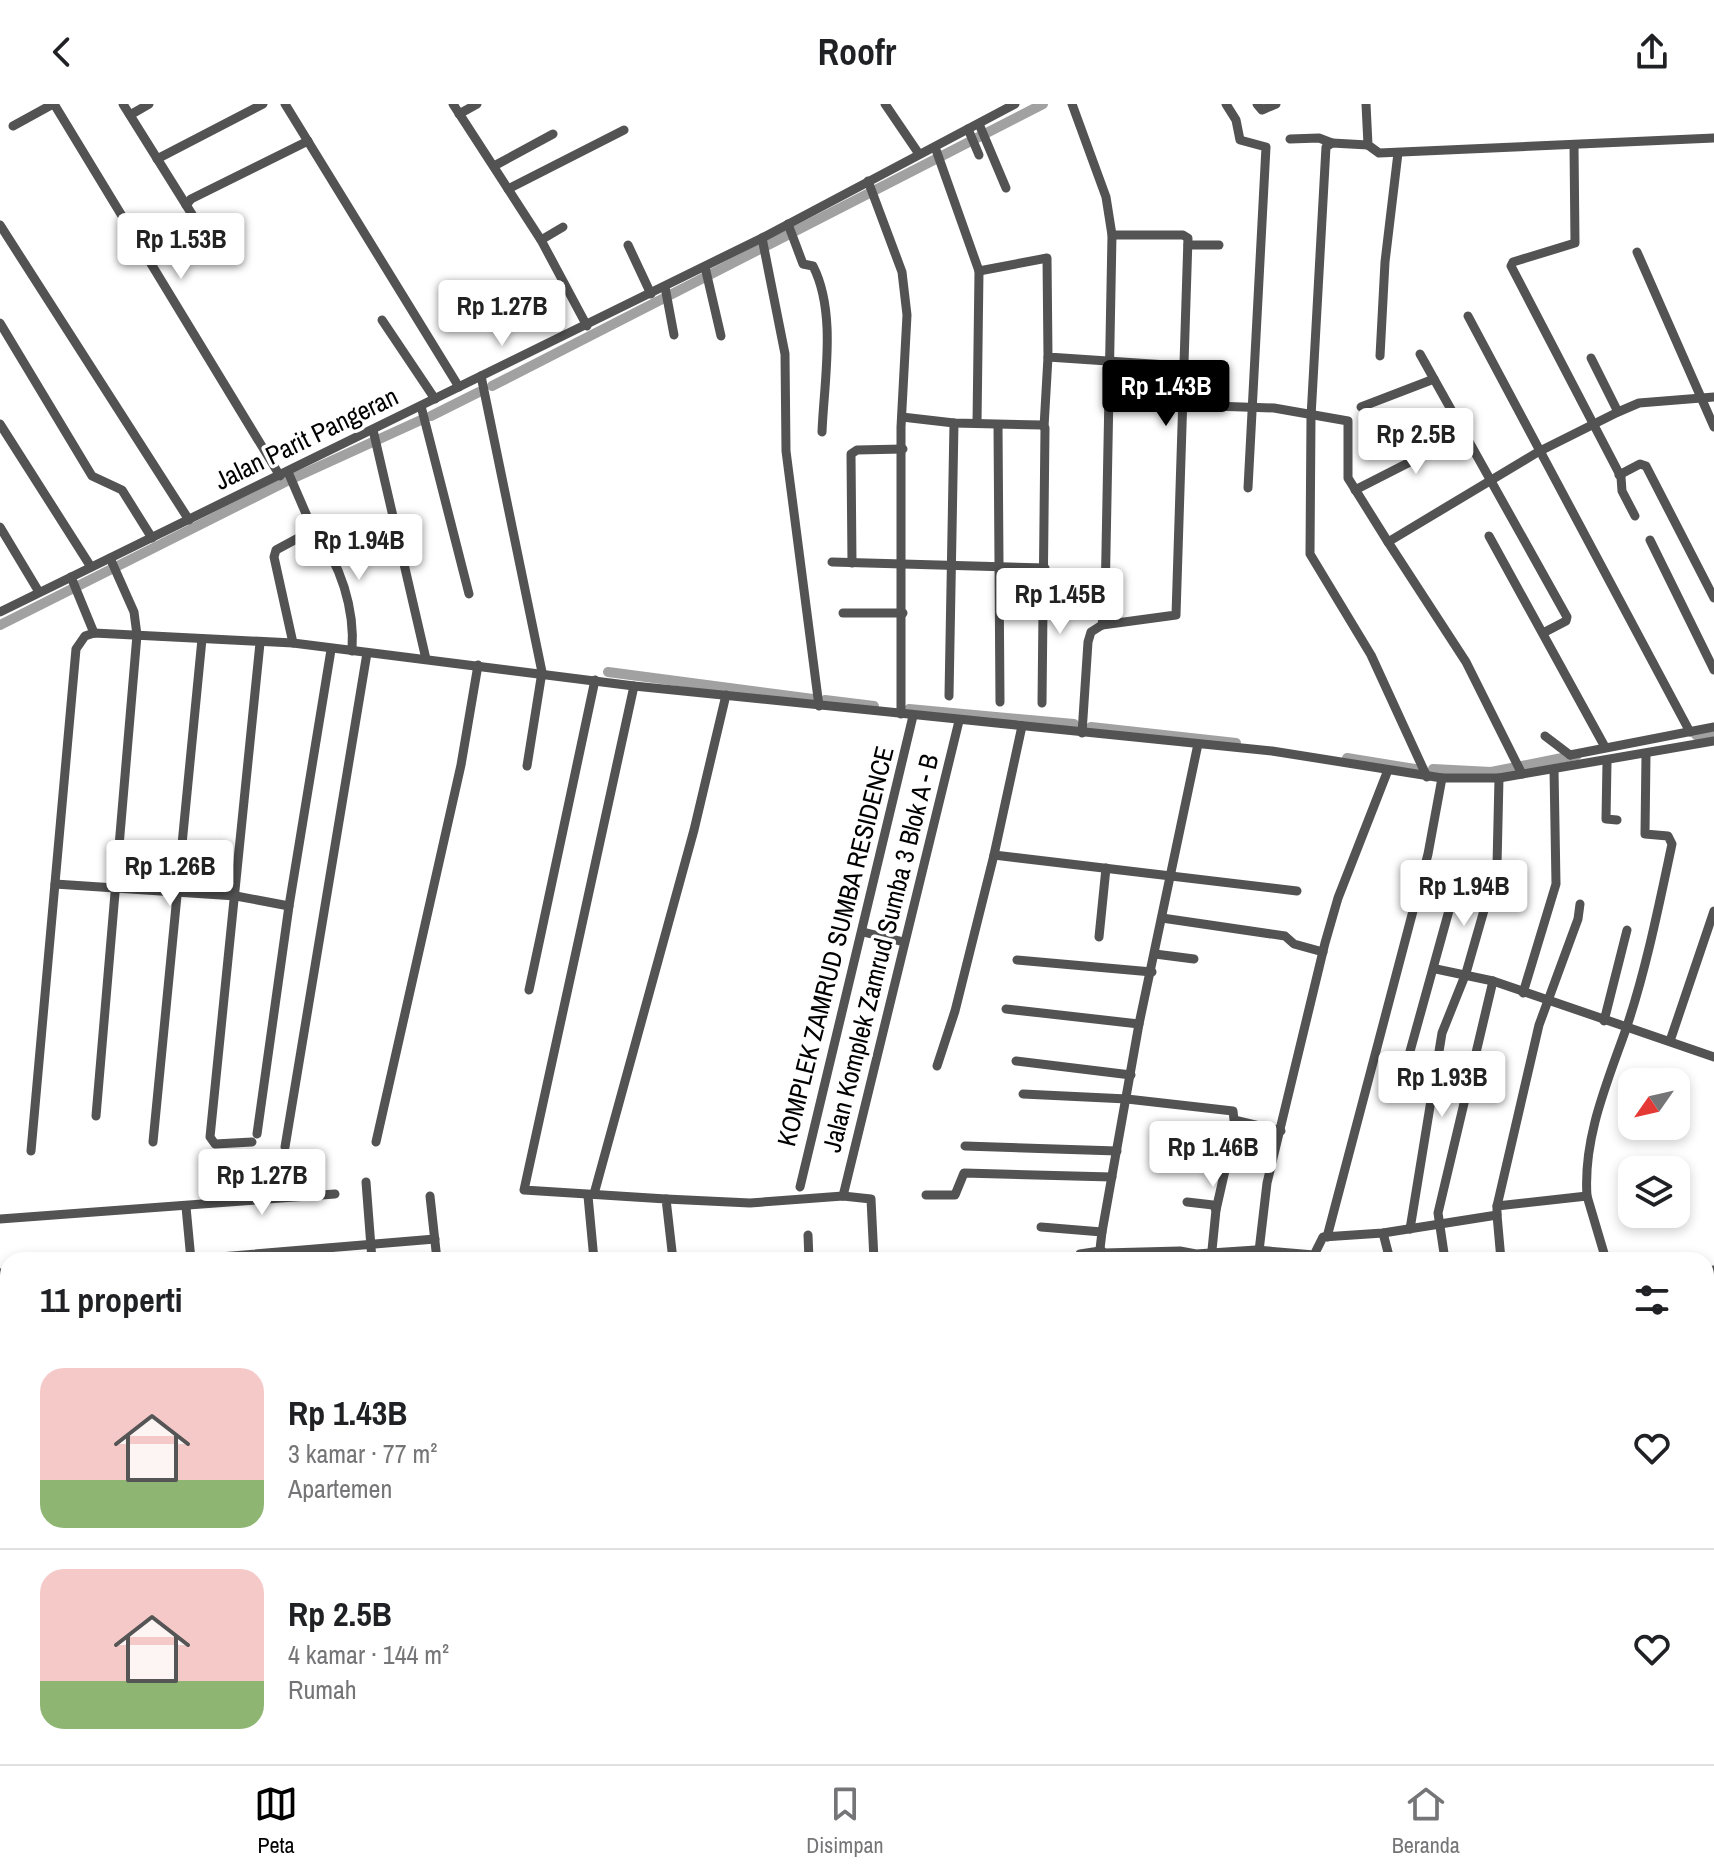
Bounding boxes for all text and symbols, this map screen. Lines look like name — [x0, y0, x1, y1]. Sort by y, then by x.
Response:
text: Roofr — [818, 28, 896, 76]
icon: back — [40, 30, 84, 74]
icon: share — [1630, 30, 1674, 74]
pin: Rp 1.53B — [98, 213, 264, 281]
text: Rp 1.53B — [135, 221, 227, 256]
pin: Rp 1.27B — [419, 280, 585, 348]
text: Rp 1.27B — [456, 288, 548, 323]
pin: Rp 1.43B — [1083, 360, 1249, 428]
text: Rp 1.43B — [1120, 368, 1212, 403]
street label: Jalan Parit Pangeran — [208, 378, 404, 498]
pin: Rp 2.5B — [1342, 408, 1490, 476]
text: Rp 2.5B — [1376, 416, 1456, 451]
pin: Rp 1.94B — [276, 514, 442, 582]
text: Rp 1.94B — [313, 522, 405, 557]
pin: Rp 1.45B — [977, 568, 1143, 636]
text: Rp 1.45B — [1014, 576, 1106, 611]
street label: KOMPLEK ZAMRUD SUMBA RESIDENCE — [768, 742, 902, 1150]
street label: Jalan Komplek Zamrud Sumba 3 Blok A - B — [814, 750, 946, 1156]
pin: Rp 1.26B — [87, 840, 253, 908]
text: Rp 1.26B — [124, 848, 216, 883]
pin: Rp 1.94B — [1381, 860, 1547, 928]
text: Rp 1.94B — [1418, 868, 1510, 903]
pin: Rp 1.93B — [1359, 1051, 1525, 1119]
text: Rp 1.93B — [1396, 1059, 1488, 1094]
north arrow — [1618, 1068, 1690, 1140]
map controls — [1618, 1068, 1690, 1228]
pin: Rp 1.46B — [1130, 1121, 1296, 1189]
text: Rp 1.46B — [1167, 1129, 1259, 1164]
pin: Rp 1.27B — [179, 1149, 345, 1217]
button: layers — [1618, 1156, 1690, 1228]
text: Rp 1.27B — [216, 1157, 308, 1192]
text: 11 properti — [40, 1277, 183, 1323]
icon: filters — [1630, 1278, 1674, 1322]
text: Rp 1.43B — [288, 1390, 407, 1436]
icon: home — [104, 1400, 200, 1496]
icon: heart — [1630, 1426, 1674, 1470]
text: 3 kamar · 77 m² — [288, 1436, 437, 1471]
text: Apartemen — [288, 1471, 392, 1506]
text: Rp 2.5B — [288, 1591, 392, 1637]
icon: home — [104, 1601, 200, 1697]
icon: heart — [1630, 1627, 1674, 1671]
text: 4 kamar · 144 m² — [288, 1637, 449, 1672]
text: Rumah — [288, 1672, 357, 1707]
tab: Peta — [254, 1782, 298, 1860]
tab: Disimpan — [806, 1782, 883, 1860]
tab: Beranda — [1392, 1782, 1460, 1860]

